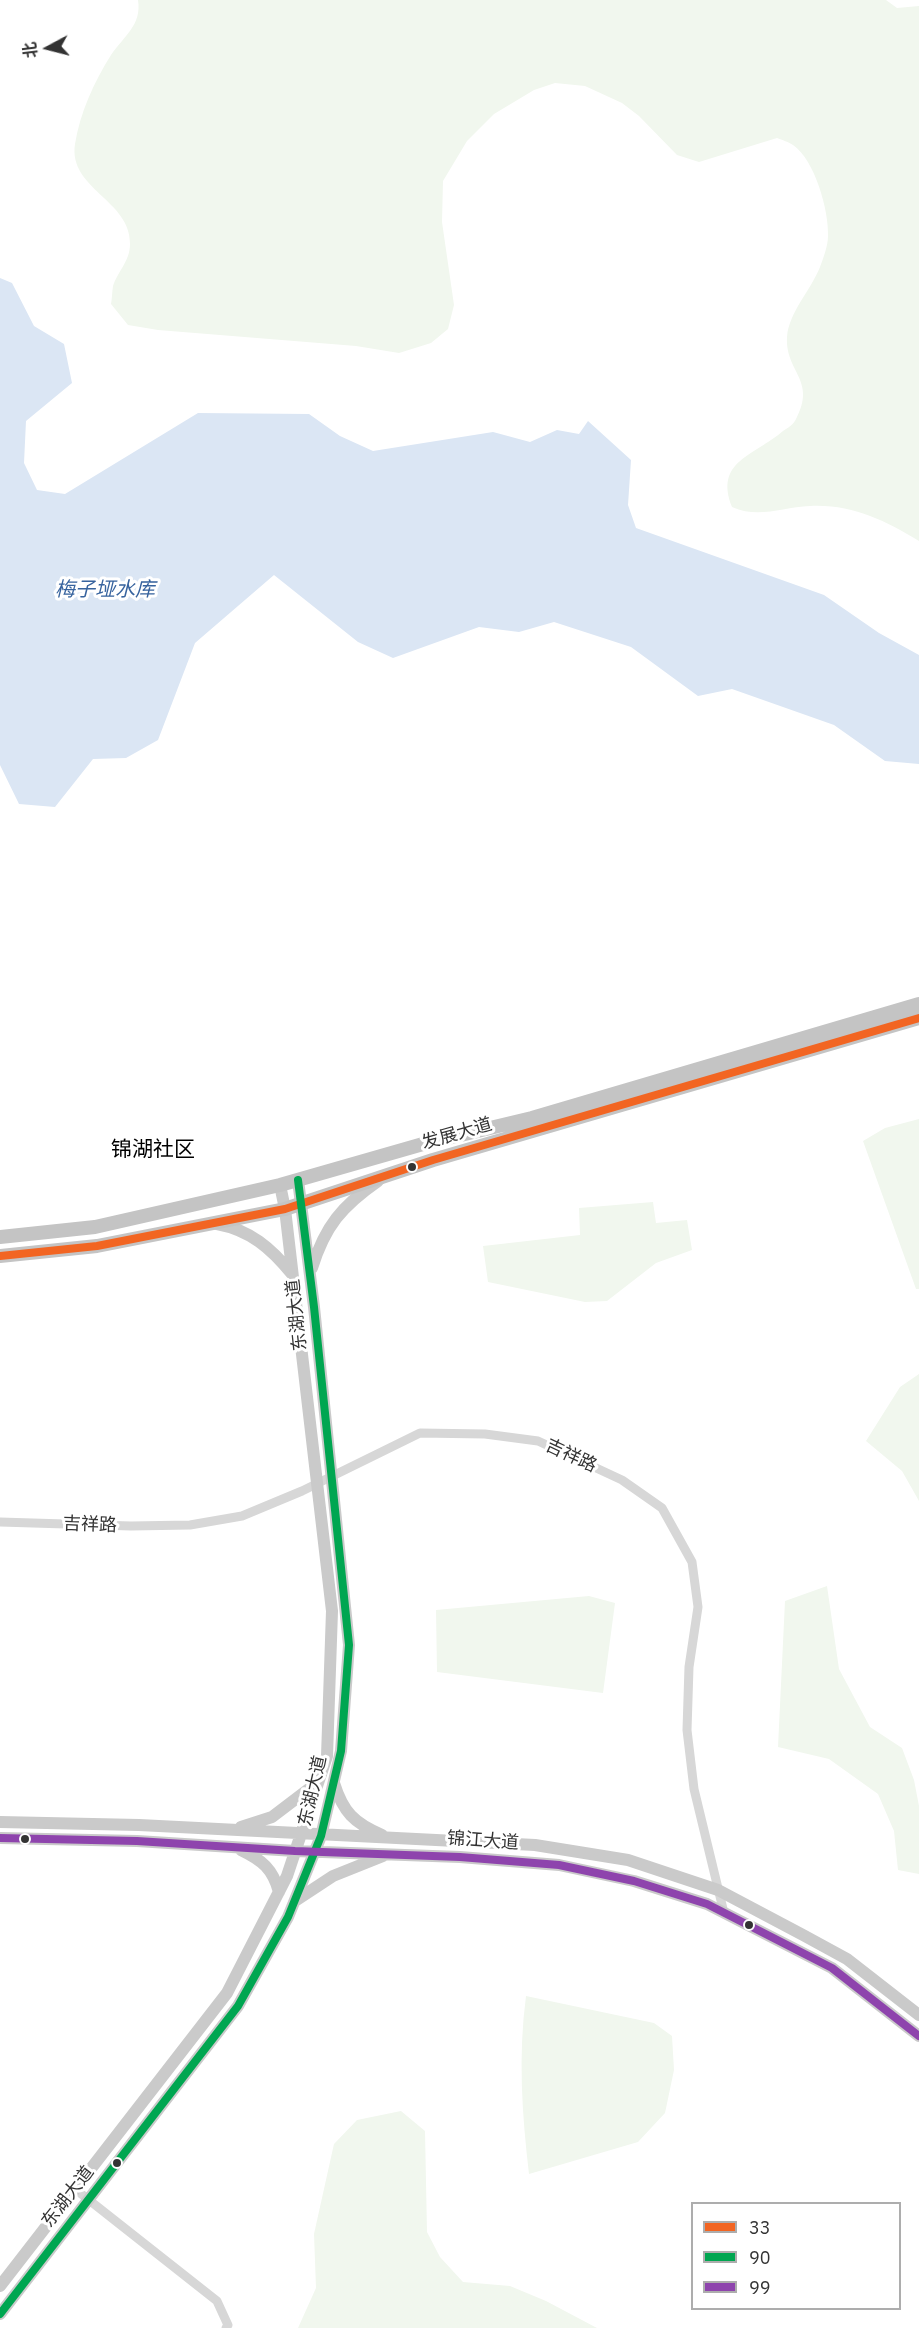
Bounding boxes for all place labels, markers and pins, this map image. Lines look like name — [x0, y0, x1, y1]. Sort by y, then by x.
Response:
unlabelled marker — [406, 1161, 418, 1173]
unlabelled marker — [19, 1833, 31, 1845]
unlabelled marker — [743, 1919, 755, 1931]
unlabelled marker — [111, 2157, 123, 2169]

